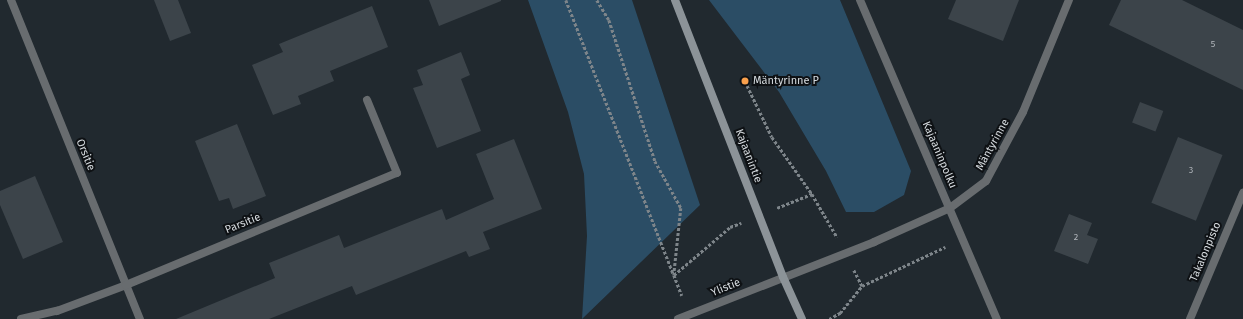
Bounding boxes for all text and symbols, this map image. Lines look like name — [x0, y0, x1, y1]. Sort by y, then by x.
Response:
house number: 5 — [1211, 39, 1215, 49]
place label: Mäntyrinne P — [753, 74, 819, 88]
marker: Mäntyrinne P — [740, 76, 750, 86]
street label: Mäntyrinne — [974, 117, 1012, 173]
street label: Kajaaninpolku — [919, 120, 959, 190]
street label: Kajaanintie — [732, 127, 764, 185]
street label: Orsitie — [73, 137, 97, 173]
house number: 3 — [1189, 165, 1193, 175]
street label: Parsitie — [223, 211, 263, 237]
street label: Takalonpisto — [1188, 220, 1224, 284]
house number: 2 — [1074, 232, 1078, 242]
street label: Ylistie — [709, 276, 743, 300]

